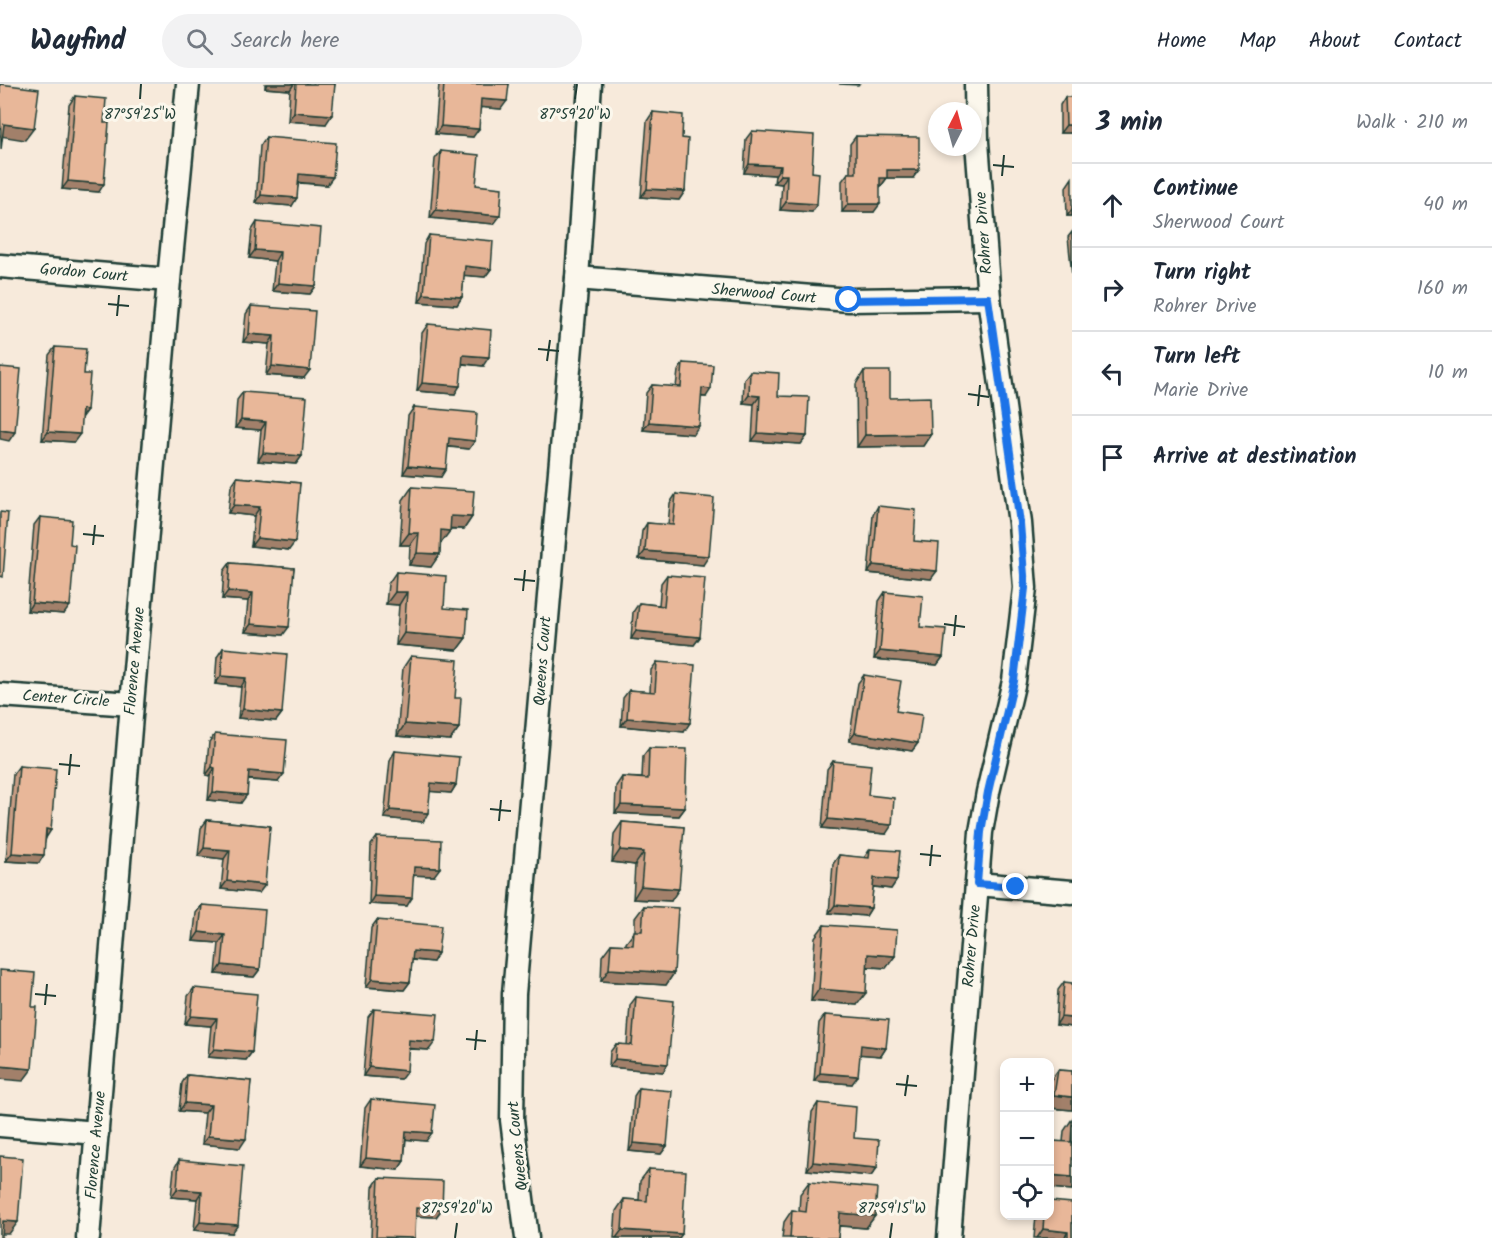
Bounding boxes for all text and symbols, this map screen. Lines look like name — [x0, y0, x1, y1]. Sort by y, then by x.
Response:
search box — [162, 14, 582, 68]
text: Wayfind — [30, 19, 126, 64]
text: Search here — [231, 24, 339, 59]
icon: search — [183, 25, 216, 58]
text: Home — [1157, 25, 1206, 58]
text: Map — [1239, 25, 1276, 58]
text: About — [1309, 25, 1360, 58]
text: Contact — [1393, 25, 1462, 58]
north arrow — [928, 102, 982, 156]
text: 3 min — [1096, 102, 1163, 144]
text: 87°59'25"W — [104, 103, 176, 127]
text: 87°59'20"W — [539, 103, 611, 127]
text: Walk · 210 m — [1356, 107, 1468, 139]
text: Continue — [1153, 172, 1238, 207]
icon: ahead — [1096, 189, 1129, 222]
text: 40 m — [1423, 189, 1468, 221]
street label: Rohrer Drive — [969, 191, 999, 275]
text: Sherwood Court — [1153, 207, 1285, 239]
text: Turn right — [1153, 256, 1251, 291]
street label: Gordon Court — [39, 257, 130, 289]
icon: right — [1096, 273, 1129, 306]
text: 160 m — [1417, 273, 1468, 305]
street label: Sherwood Court — [710, 277, 818, 311]
route start — [835, 286, 861, 312]
text: Rohrer Drive — [1153, 291, 1256, 323]
text: Turn left — [1153, 340, 1240, 375]
icon: left — [1096, 357, 1129, 390]
text: 10 m — [1428, 357, 1468, 389]
text: Marie Drive — [1153, 375, 1248, 407]
text: Arrive at destination — [1153, 440, 1356, 475]
icon: arrive — [1096, 441, 1129, 474]
street label: Florence Avenue — [118, 606, 152, 716]
street label: Queens Court — [527, 614, 559, 707]
street label: Center Circle — [22, 683, 110, 715]
route end — [1002, 873, 1028, 899]
street label: Rohrer Drive — [956, 904, 988, 988]
map controls — [1000, 1058, 1054, 1220]
button: + — [1000, 1058, 1054, 1112]
street label: Florence Avenue — [79, 1090, 113, 1200]
street label: Queens Court — [501, 1099, 535, 1192]
button: − — [1000, 1112, 1054, 1166]
button: locate — [1000, 1166, 1054, 1220]
text: 87°59'20"W — [421, 1197, 493, 1221]
text: 87°59'15"W — [858, 1197, 926, 1221]

